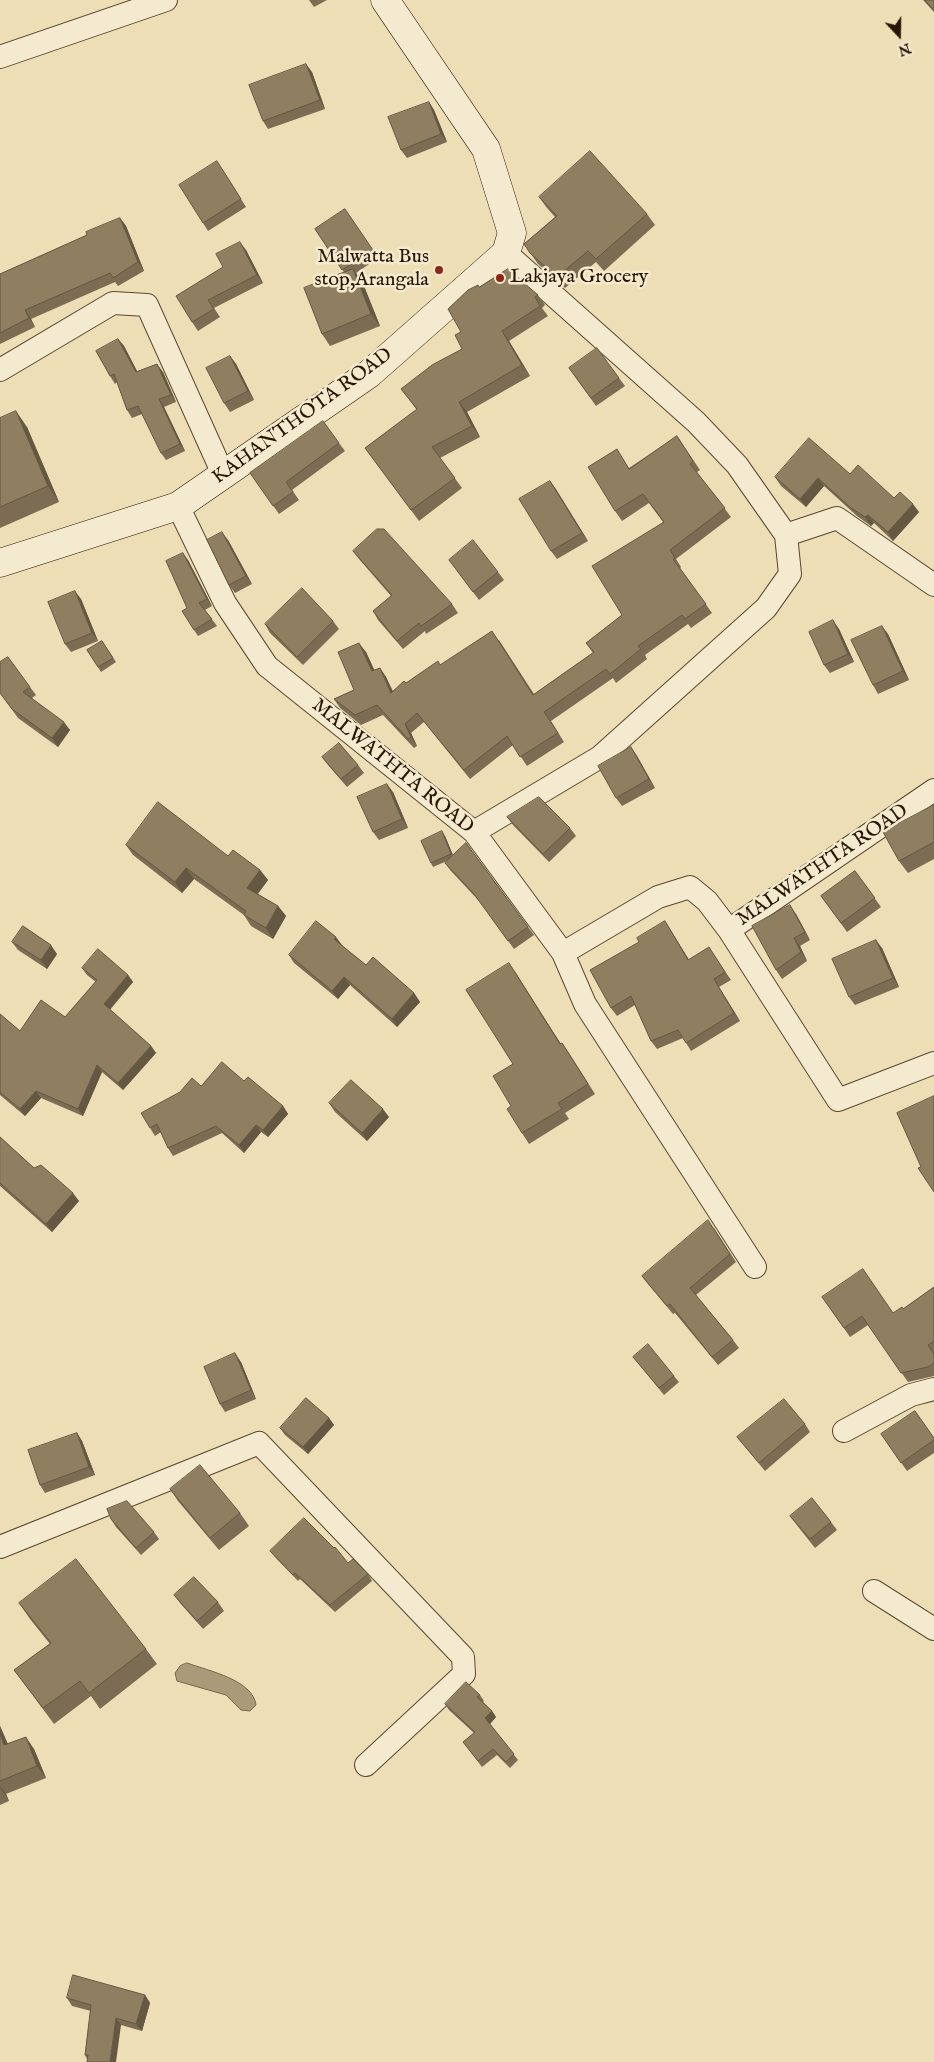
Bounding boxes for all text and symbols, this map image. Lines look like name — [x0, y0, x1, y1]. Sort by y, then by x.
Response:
north arrow — [874, 10, 924, 60]
text: N — [895, 38, 913, 60]
place label: Malwatta Bus stop,Arangala — [314, 246, 429, 293]
marker: Malwatta Bus stop,Arangala — [433, 264, 445, 276]
place label: Lakjaya Grocery — [510, 266, 648, 290]
marker: Lakjaya Grocery — [494, 272, 506, 284]
street label: KAHANTHOTA ROAD — [208, 344, 398, 490]
street label: MALWATHTA ROAD — [306, 694, 478, 840]
street label: MALWATHTA ROAD — [733, 800, 913, 932]

